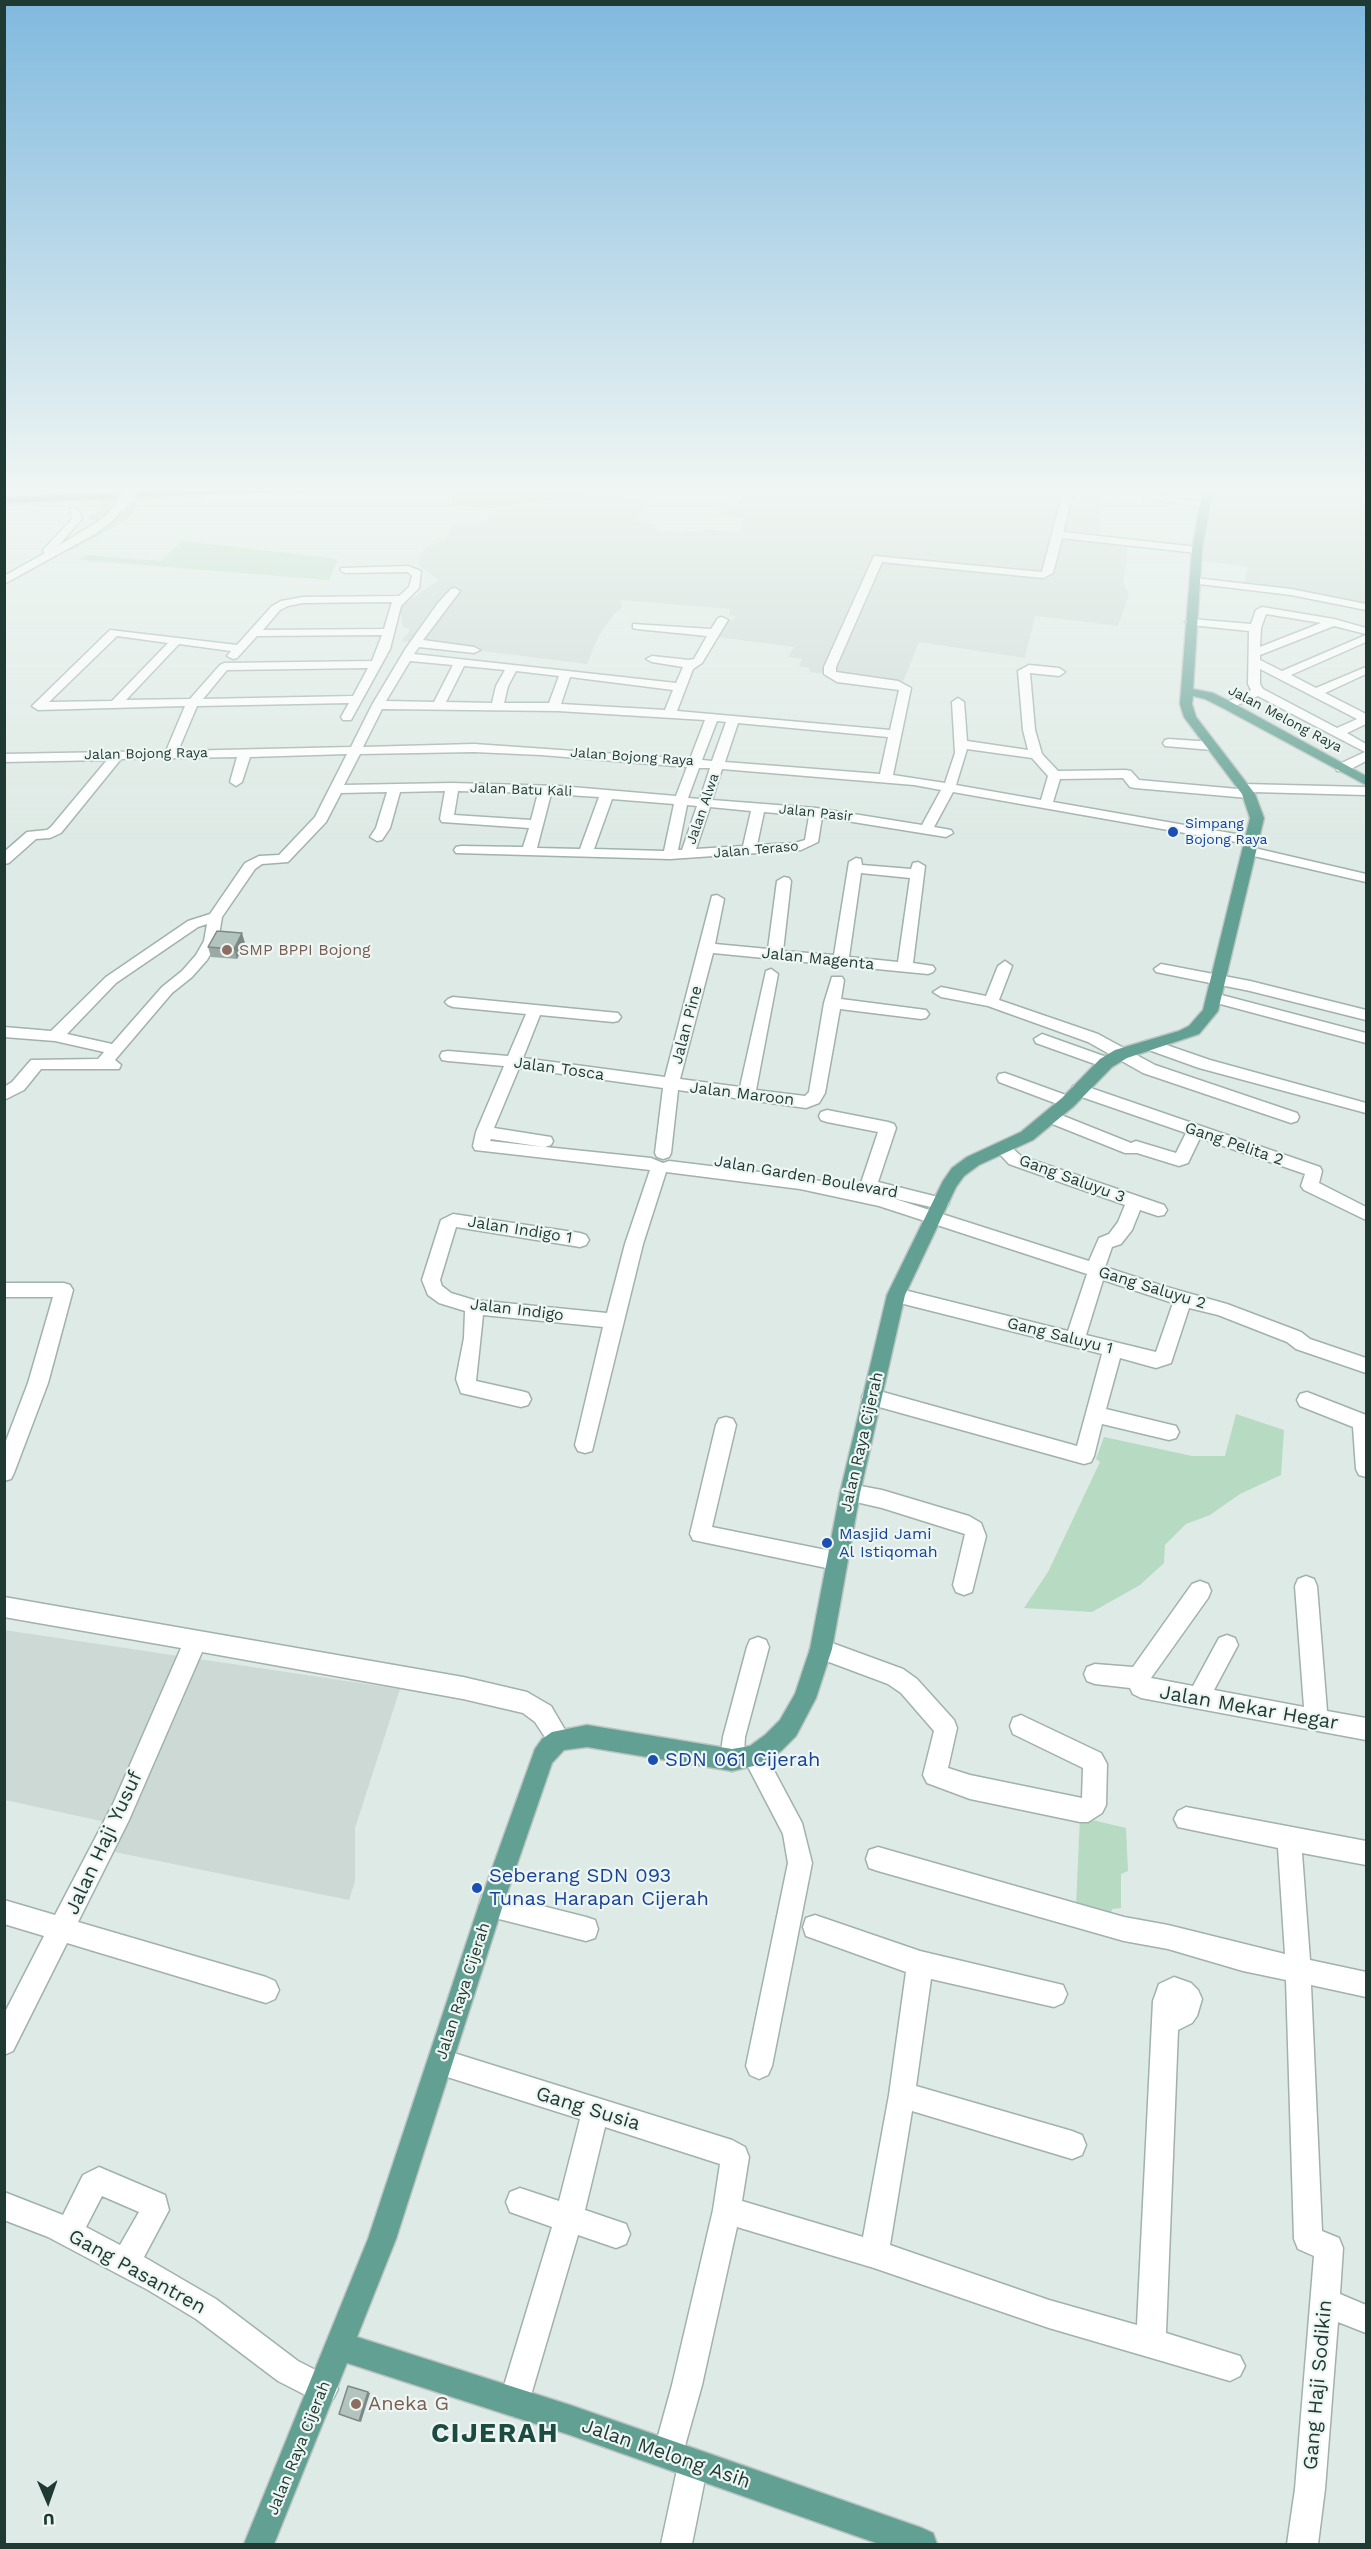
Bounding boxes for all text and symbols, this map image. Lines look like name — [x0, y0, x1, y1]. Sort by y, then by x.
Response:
street label: Jalan Melong Raya — [1225, 682, 1345, 756]
street label: Jalan Bojong Raya — [570, 744, 694, 770]
street label: Jalan Bojong Raya — [84, 745, 208, 763]
street label: Jalan Alwa — [683, 771, 723, 847]
street label: Jalan Batu Kali — [470, 780, 572, 800]
street label: Jalan Pasir — [778, 801, 854, 825]
place label: Simpang Bojong Raya — [1185, 816, 1267, 849]
marker: Simpang Bojong Raya — [1166, 825, 1180, 839]
street label: Jalan Teraso — [713, 838, 799, 862]
place label: SMP BPPI Bojong — [239, 940, 371, 960]
marker: SMP BPPI Bojong — [220, 943, 234, 957]
street label: Jalan Magenta — [761, 944, 875, 974]
street label: Jalan Pine — [667, 984, 707, 1066]
street label: Jalan Tosca — [513, 1053, 605, 1085]
street label: Jalan Maroon — [689, 1078, 795, 1110]
street label: Gang Pelita 2 — [1182, 1118, 1286, 1170]
street label: Jalan Garden Boulevard — [713, 1151, 899, 1203]
street label: Gang Saluyu 3 — [1016, 1151, 1128, 1207]
street label: Jalan Indigo 1 — [466, 1212, 574, 1248]
street label: Gang Saluyu 2 — [1096, 1263, 1208, 1313]
street label: Jalan Indigo — [469, 1295, 565, 1325]
street label: Gang Saluyu 1 — [1005, 1314, 1115, 1358]
street label: Jalan Raya Cijerah — [837, 1370, 887, 1514]
place label: Masjid Jami Al Istiqomah — [839, 1524, 938, 1562]
marker: Masjid Jami Al Istiqomah — [820, 1536, 834, 1550]
street label: Jalan Mekar Hegar — [1158, 1680, 1340, 1736]
place label: SDN 061 Cijerah — [665, 1748, 820, 1772]
marker: SDN 061 Cijerah — [646, 1753, 660, 1767]
street label: Jalan Haji Yusuf — [60, 1767, 148, 1919]
place label: Seberang SDN 093 Tunas Harapan Cijerah — [489, 1864, 709, 1911]
marker: Seberang SDN 093 Tunas Harapan Cijerah — [470, 1881, 484, 1895]
street label: Jalan Raya Cijerah — [432, 1920, 494, 2062]
street label: Gang Susia — [533, 2082, 643, 2136]
street label: Gang Pasantren — [64, 2224, 210, 2320]
street label: Gang Haji Sodikin — [1299, 2299, 1337, 2471]
street label: Jalan Raya Cijerah — [263, 2378, 335, 2518]
place label: Aneka G — [368, 2392, 449, 2416]
marker: Aneka G — [349, 2397, 363, 2411]
street label: Jalan Melong Asih — [579, 2414, 753, 2494]
district label: CIJERAH — [431, 2418, 559, 2450]
north arrow — [18, 2471, 78, 2531]
text: U — [43, 2510, 55, 2529]

